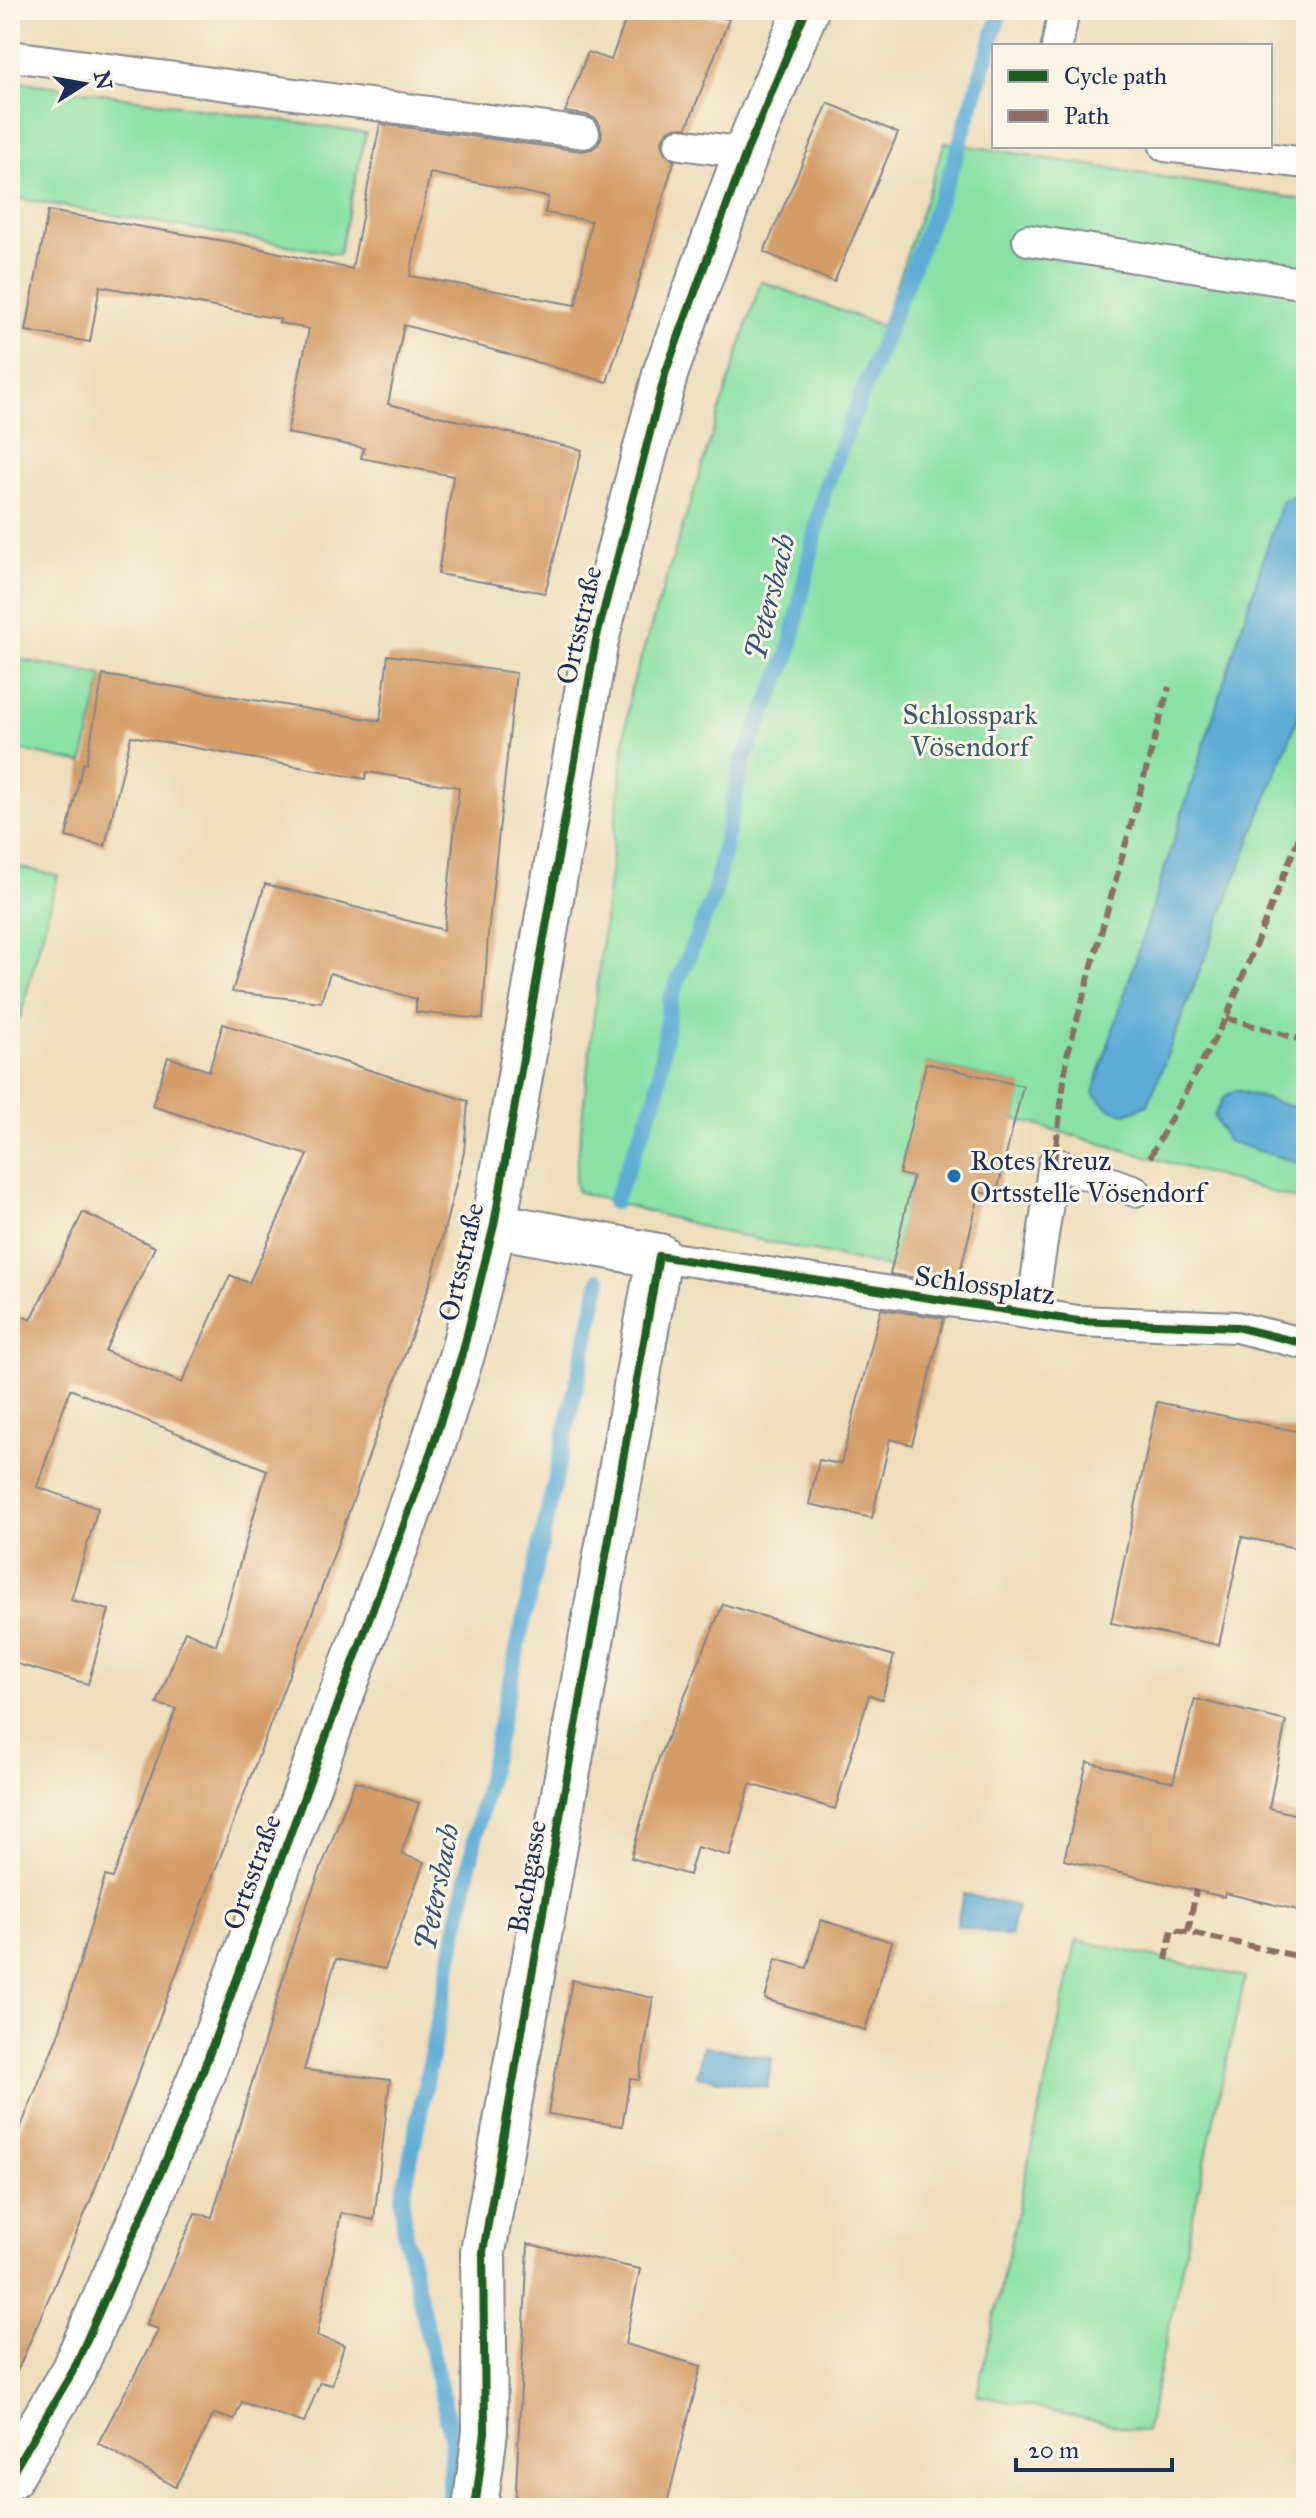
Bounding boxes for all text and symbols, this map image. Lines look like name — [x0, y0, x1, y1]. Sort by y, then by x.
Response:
north arrow — [44, 44, 124, 124]
legend — [992, 44, 1272, 148]
text: Cycle path — [1064, 61, 1167, 91]
text: N — [88, 69, 118, 92]
text: Path — [1064, 101, 1109, 131]
water label: Petersbach — [737, 530, 803, 664]
street label: Ortsstraße — [548, 562, 610, 688]
park label: Schlosspark Vösendorf — [903, 697, 1037, 764]
place label: Rotes Kreuz Ortsstelle Vösendorf — [970, 1143, 1209, 1210]
marker: Rotes Kreuz Ortsstelle Vösendorf — [945, 1167, 963, 1185]
street label: Ortsstraße — [430, 1199, 492, 1325]
street label: Schlossplatz — [912, 1258, 1058, 1312]
street label: Ortsstraße — [215, 1809, 289, 1935]
street label: Bachgasse — [500, 1817, 554, 1937]
water label: Petersbach — [407, 1820, 467, 1954]
scale bar — [1016, 2422, 1172, 2472]
text: 20 m — [1028, 2435, 1079, 2465]

